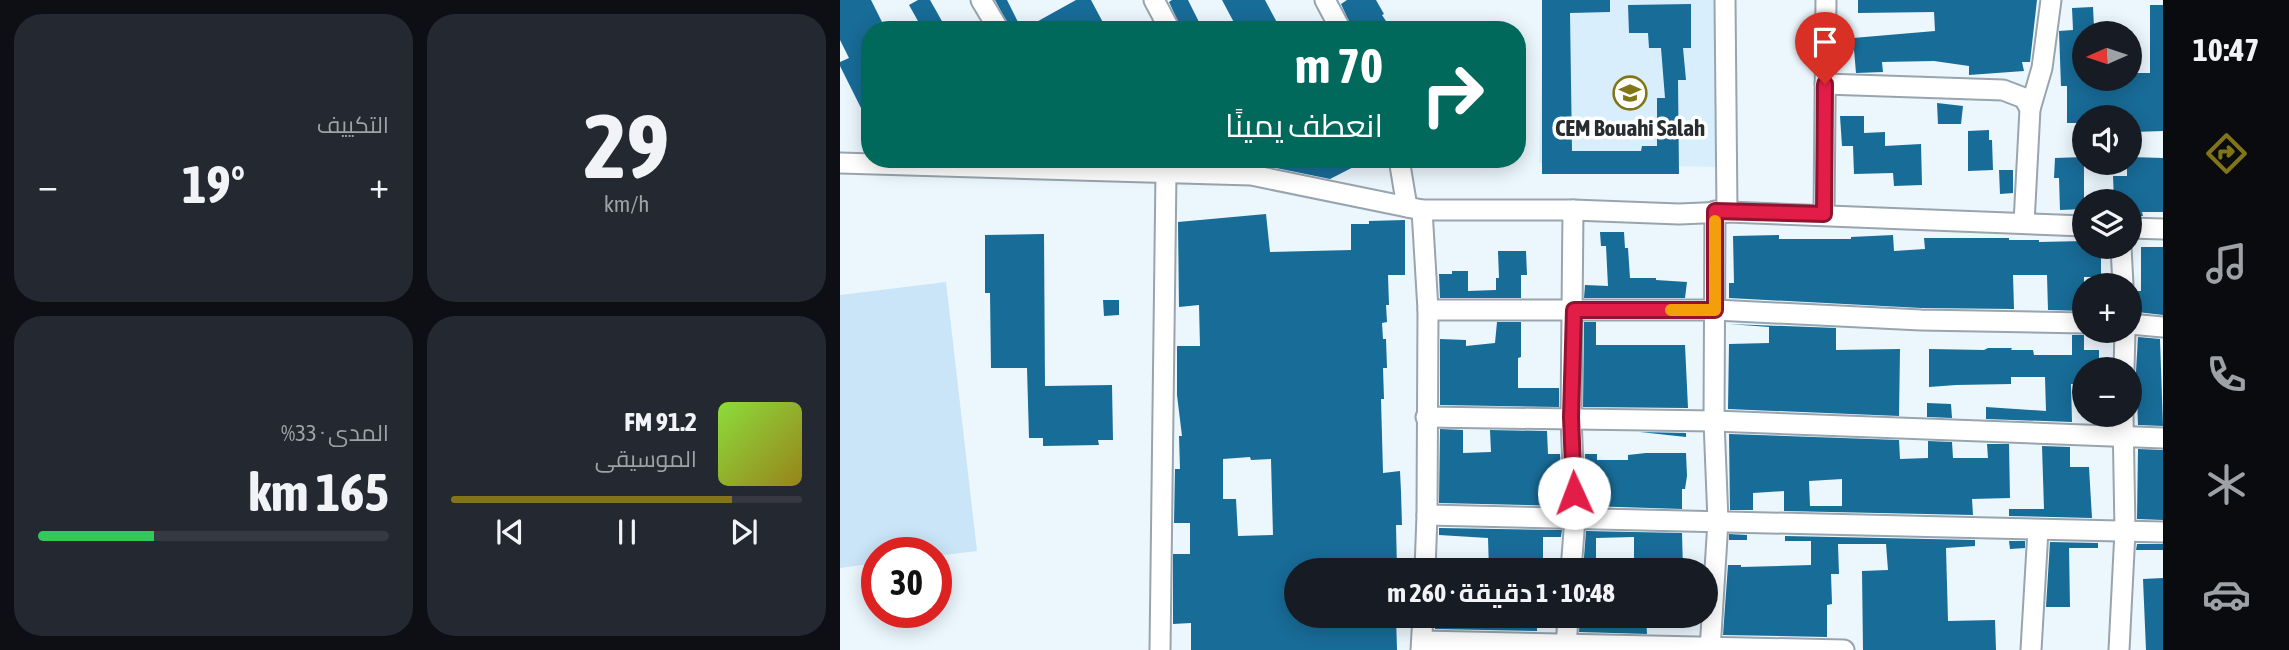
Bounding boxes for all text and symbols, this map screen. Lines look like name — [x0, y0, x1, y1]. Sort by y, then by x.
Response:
pin — [1795, 12.0, 1855, 84]
north arrow — [2072, 21, 2142, 91]
map controls — [2072, 21, 2142, 427]
icon: arrive — [1806, 23, 1844, 61]
text: 10:47 — [2193, 31, 2259, 68]
text: 70 m — [1295, 37, 1383, 93]
icon: right — [1407, 49, 1498, 140]
school or university icon: CEM Bouahi Salah — [1611, 74, 1649, 112]
text: 29 — [584, 93, 669, 197]
button: sound — [2072, 105, 2142, 175]
text: انعطف يمينًا — [1225, 107, 1383, 144]
text: التكييف — [317, 112, 389, 138]
place label: CEM Bouahi Salah — [1555, 115, 1705, 141]
icon: directions — [2202, 129, 2251, 178]
text: 19° — [182, 154, 245, 214]
text: − — [38, 163, 58, 206]
text: + — [369, 163, 389, 206]
button: layers — [2072, 189, 2142, 259]
text: km/h — [604, 191, 649, 217]
icon: music — [2202, 239, 2251, 288]
button: + — [2072, 273, 2142, 343]
icon: phone — [2202, 350, 2251, 399]
button: − — [2072, 357, 2142, 427]
text: 91.2 FM — [624, 407, 697, 437]
text: المدى · 33% — [281, 420, 389, 446]
text: الموسيقى — [595, 446, 697, 472]
position arrow — [1537, 456, 1611, 530]
icon: climate — [2202, 460, 2251, 509]
text: 165 km — [248, 462, 389, 522]
icon: previous — [491, 513, 529, 551]
icon: pause — [608, 513, 646, 551]
icon: next — [725, 513, 763, 551]
speed limit sign: 30 — [861, 537, 952, 628]
icon: car — [2202, 570, 2251, 619]
text: 10:48 · 1 دقيقة · 260 m — [1387, 578, 1615, 608]

